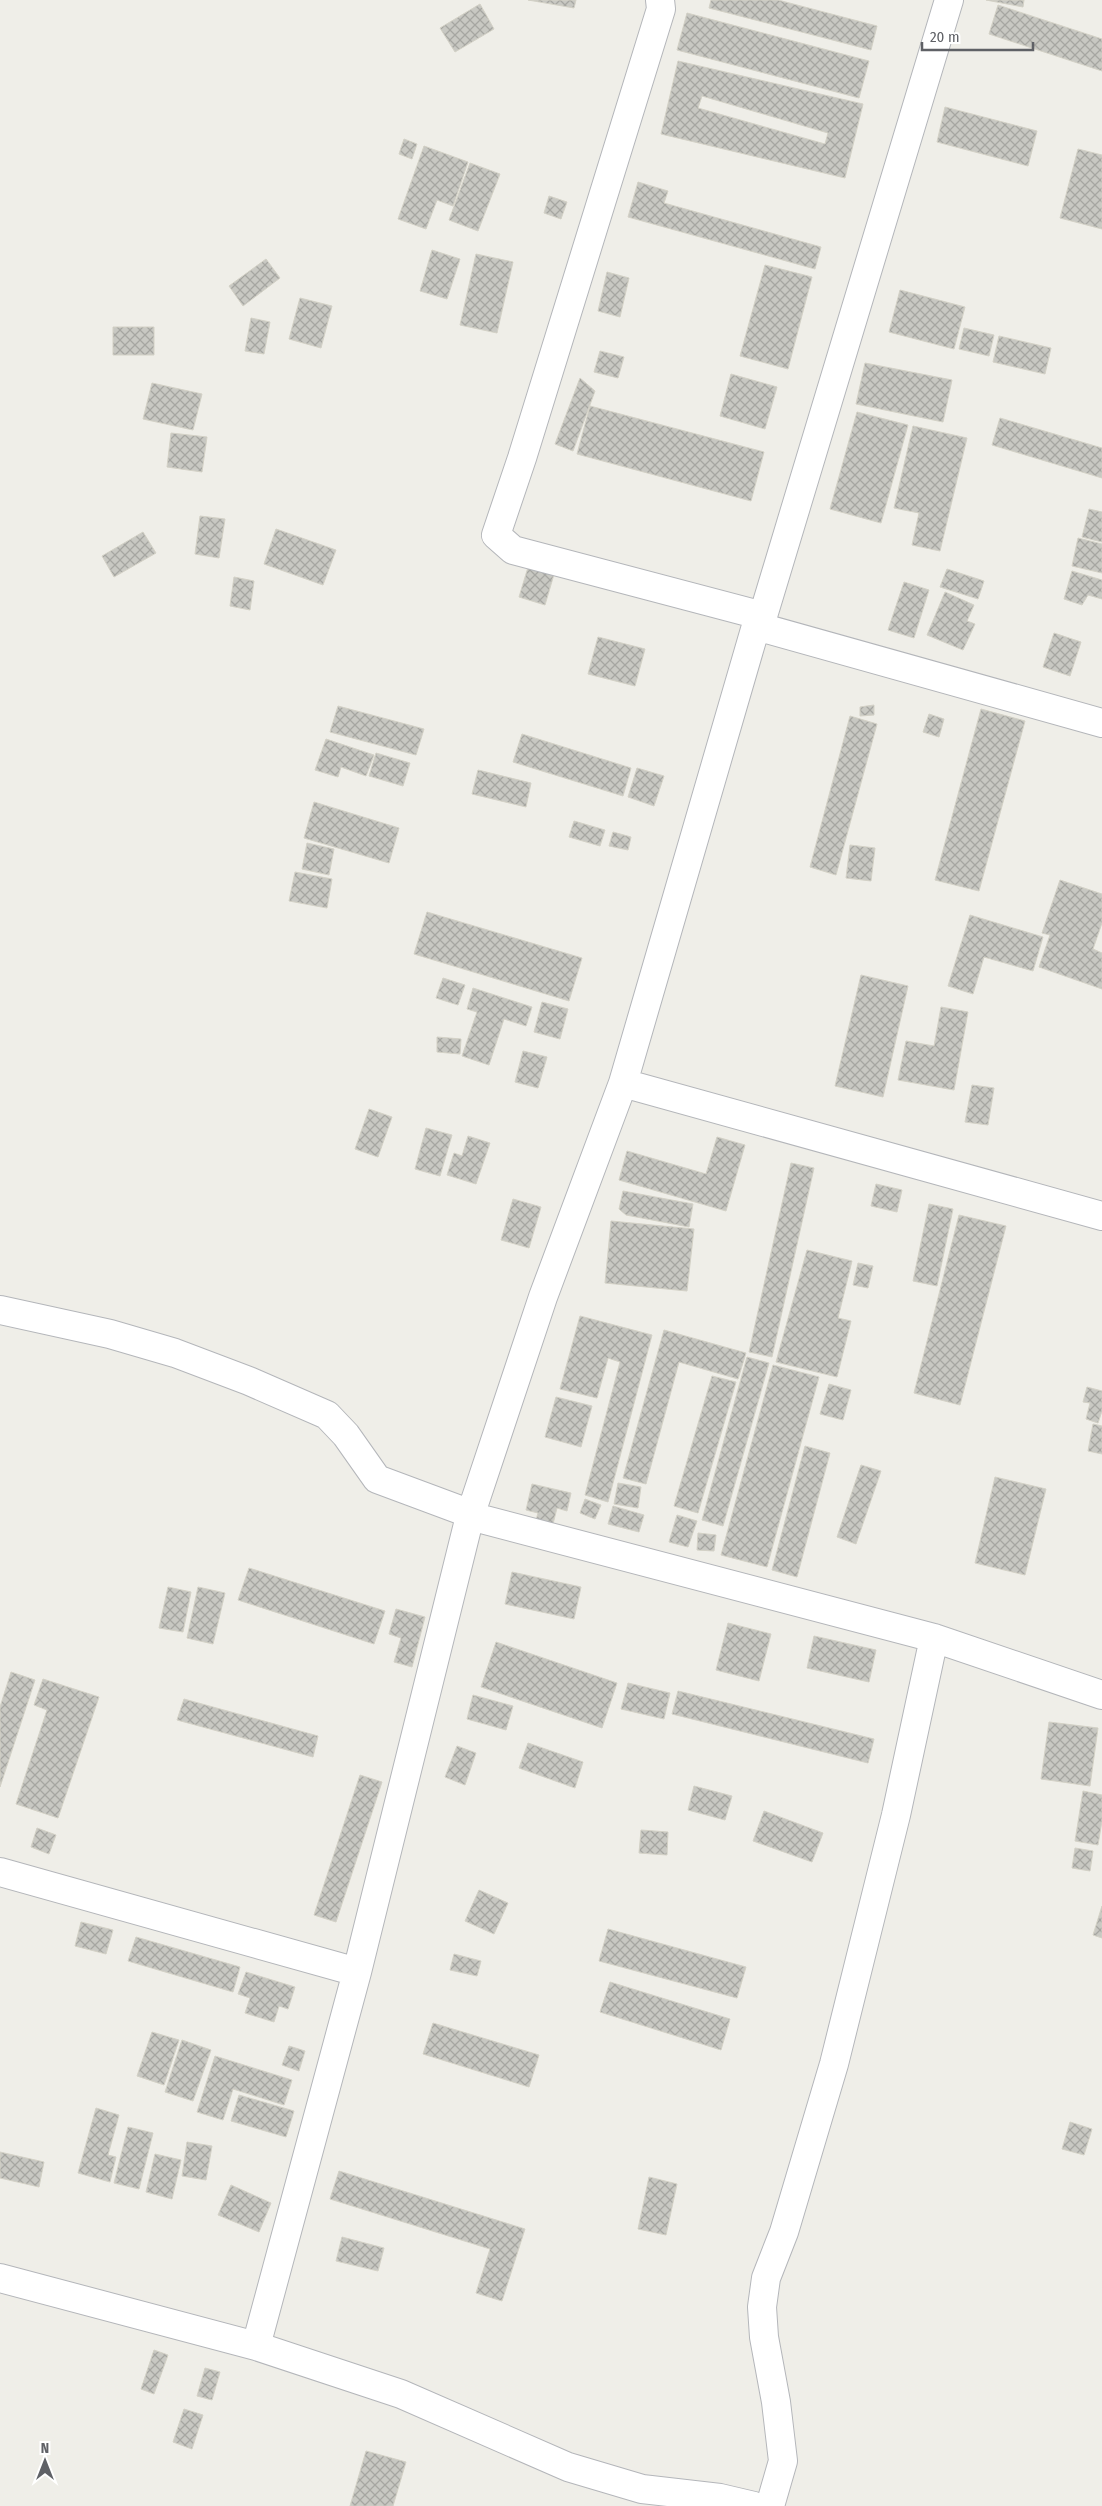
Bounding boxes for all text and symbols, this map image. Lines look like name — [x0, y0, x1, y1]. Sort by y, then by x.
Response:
scale bar — [922, 20, 1033, 52]
text: 20 m — [930, 28, 960, 46]
north arrow — [20, 2436, 70, 2486]
text: N — [41, 2440, 49, 2457]

